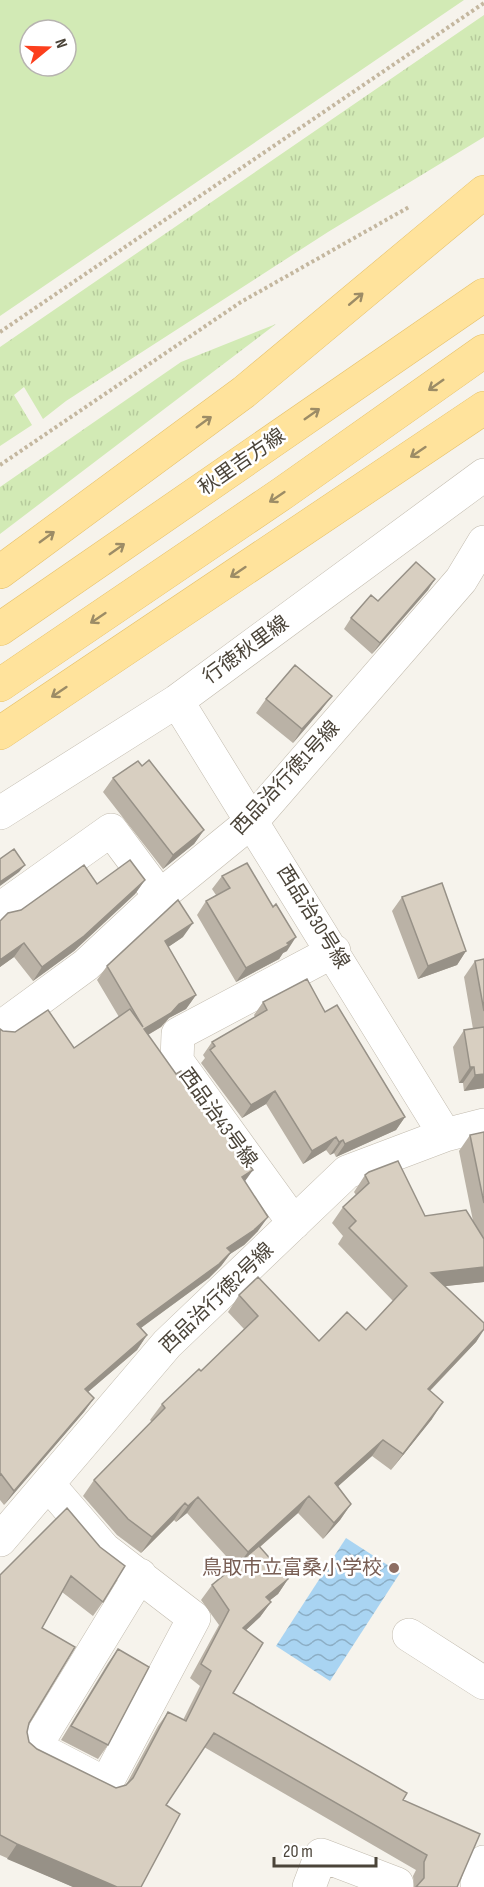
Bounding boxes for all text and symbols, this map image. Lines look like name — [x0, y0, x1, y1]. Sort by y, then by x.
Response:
north arrow — [18, 18, 78, 78]
text: N — [50, 36, 71, 51]
one-way arrow — [348, 292, 363, 306]
one-way arrow — [429, 379, 445, 391]
one-way arrow — [304, 408, 320, 420]
one-way arrow — [196, 415, 212, 428]
street label: 秋里吉方線 — [194, 423, 290, 501]
one-way arrow — [410, 446, 427, 458]
one-way arrow — [269, 491, 285, 503]
one-way arrow — [39, 531, 55, 543]
one-way arrow — [109, 543, 125, 555]
one-way arrow — [231, 566, 247, 578]
street label: 行徳秋里線 — [198, 611, 294, 689]
one-way arrow — [90, 612, 107, 624]
one-way arrow — [51, 686, 68, 698]
street label: 西品治行徳1号線 — [227, 716, 345, 840]
street label: 西品治30号線 — [272, 861, 354, 973]
street label: 西品治43号線 — [174, 1064, 262, 1172]
street label: 西品治行徳2号線 — [155, 1238, 279, 1358]
place label: 鳥取市立富桑小学校 — [202, 1556, 382, 1580]
marker: 鳥取市立富桑小学校 — [387, 1561, 401, 1575]
scale bar — [274, 1830, 376, 1868]
text: 20 m — [283, 1841, 313, 1862]

